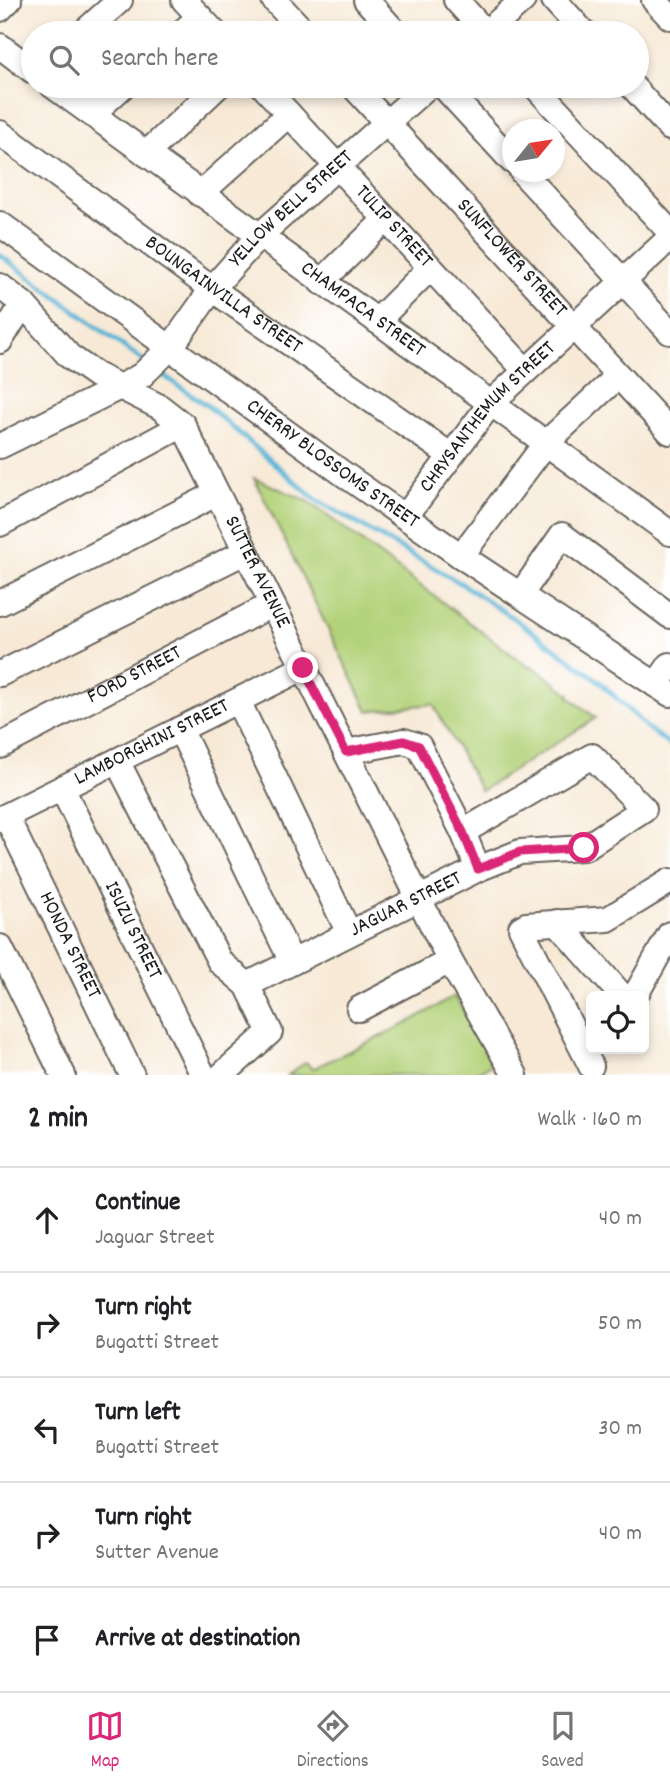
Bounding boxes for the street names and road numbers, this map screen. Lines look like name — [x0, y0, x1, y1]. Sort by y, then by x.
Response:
street label: YELLOW BELL STREET — [222, 143, 361, 274]
street label: TULIP STREET — [347, 179, 440, 276]
street label: SUNFLOWER STREET — [449, 192, 574, 325]
street label: BOUNGAINVILLA STREET — [138, 229, 308, 362]
street label: CHAMPACA STREET — [294, 255, 432, 366]
street label: CHRYSANTHEMUM STREET — [413, 335, 563, 500]
street label: CHERRY BLOSSOMS STREET — [239, 392, 425, 537]
street label: SUTTER AVENUE — [216, 511, 297, 634]
street label: FORD STREET — [82, 639, 188, 713]
street label: LAMBORGHINI STREET — [70, 692, 235, 794]
street label: JAGUAR STREET — [345, 864, 468, 946]
street label: ISUZU STREET — [95, 877, 169, 985]
street label: HONDA STREET — [30, 887, 108, 1005]

